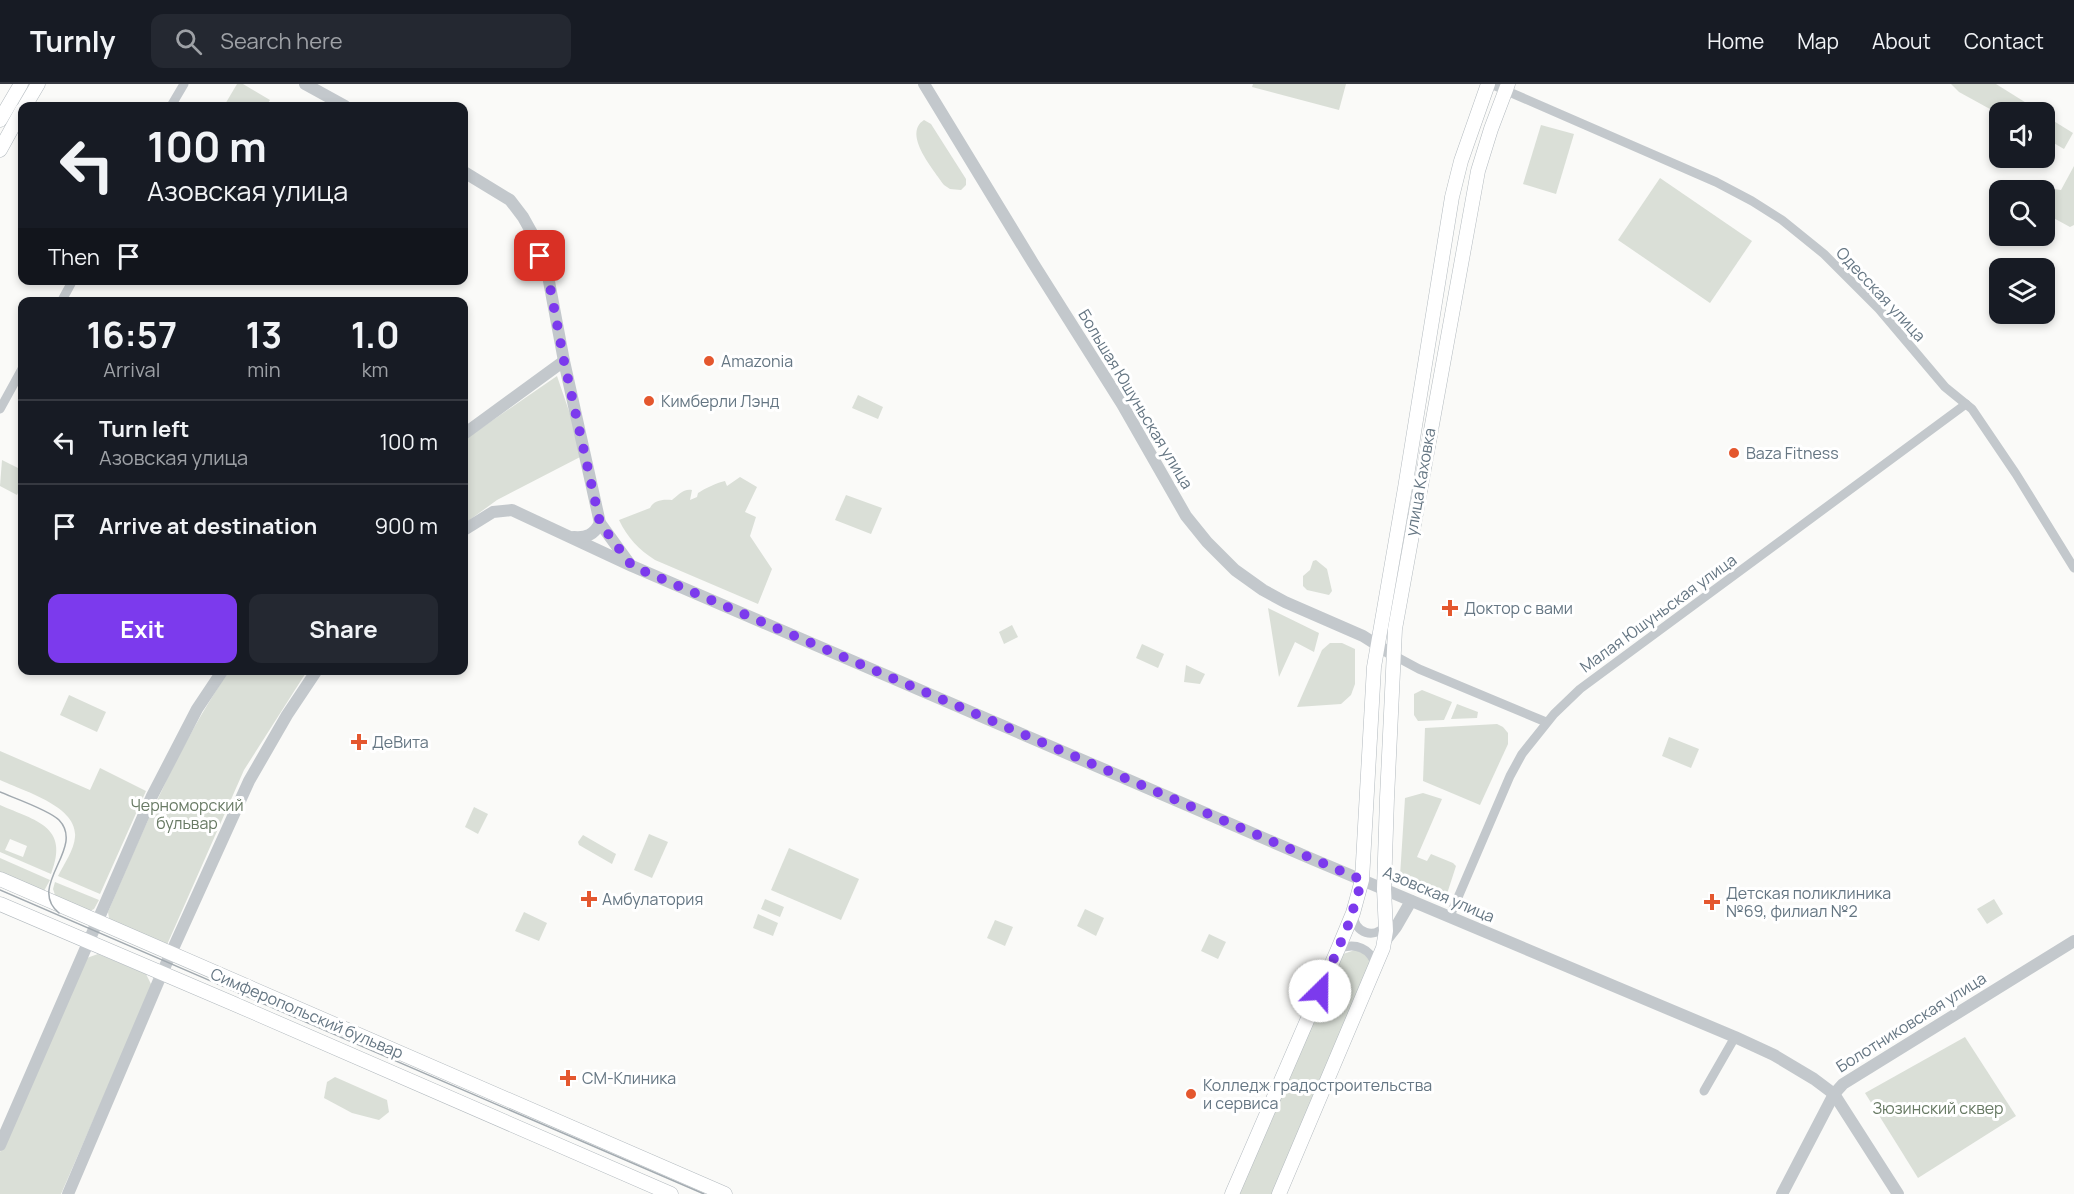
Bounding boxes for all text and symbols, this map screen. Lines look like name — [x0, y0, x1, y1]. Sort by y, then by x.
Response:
search box — [151, 14, 571, 68]
text: Turnly — [30, 22, 115, 60]
icon: search — [172, 25, 205, 58]
text: Search here — [220, 26, 343, 56]
text: Home — [1707, 27, 1764, 55]
text: Map — [1797, 27, 1839, 55]
text: About — [1872, 27, 1931, 55]
text: Contact — [1964, 27, 2044, 55]
map controls — [1989, 102, 2055, 324]
button: sound — [1989, 102, 2055, 168]
text: 100 m — [147, 117, 267, 175]
icon: left — [48, 126, 126, 204]
text: Азовская улица — [147, 172, 348, 209]
button: search — [1989, 180, 2055, 246]
pin — [514, 230, 565, 281]
icon: arrive — [523, 239, 556, 272]
icon: arrive — [112, 240, 145, 273]
text: Then — [48, 242, 100, 272]
street label: Одесская улица — [1831, 242, 1931, 346]
button: layers — [1989, 258, 2055, 324]
street label: Большая Юшуньская улица — [1074, 305, 1198, 493]
text: 16:57 — [86, 310, 177, 359]
text: 13 — [246, 310, 282, 359]
text: 1.0 — [351, 310, 400, 359]
place label: Amazonia — [721, 350, 793, 372]
marker: Amazonia — [702, 354, 716, 368]
text: Arrival — [103, 356, 160, 383]
text: min — [247, 356, 281, 383]
text: km — [362, 356, 389, 383]
place label: Кимберли Лэнд — [661, 390, 780, 412]
marker: Кимберли Лэнд — [642, 394, 656, 408]
text: Turn left — [99, 414, 189, 444]
icon: left — [48, 426, 81, 459]
street label: улица Каховка — [1400, 426, 1440, 538]
text: 100 m — [380, 427, 438, 457]
place label: Baza Fitness — [1746, 442, 1839, 464]
text: Азовская улица — [99, 444, 248, 471]
marker: Baza Fitness — [1727, 446, 1741, 460]
icon: arrive — [48, 510, 81, 543]
text: Arrive at destination — [99, 511, 317, 541]
text: 900 m — [374, 511, 438, 541]
street label: Малая Юшуньская улица — [1575, 549, 1741, 677]
button: Exit — [48, 594, 237, 663]
button: Share — [249, 594, 438, 663]
place label: Доктор с вами — [1464, 597, 1573, 619]
marker: Доктор с вами — [1441, 599, 1459, 617]
place label: ДеВита — [372, 731, 429, 753]
marker: ДеВита — [350, 733, 368, 751]
park label: Черноморский бульвар — [130, 794, 244, 834]
street label: Азовская улица — [1380, 861, 1498, 927]
place label: Детская поликлиника №69, филиал №2 — [1726, 882, 1891, 922]
place label: Амбулатория — [602, 888, 703, 910]
marker: Амбулатория — [580, 890, 598, 908]
marker: Детская поликлиника №69, филиал №2 — [1703, 893, 1721, 911]
position arrow — [1288, 959, 1352, 1023]
street label: Симферопольский бульвар — [207, 962, 407, 1064]
street label: Болотниковская улица — [1832, 967, 1990, 1077]
place label: СМ-Клиника — [582, 1067, 676, 1089]
marker: СМ-Клиника — [559, 1069, 577, 1087]
place label: Колледж градостроительства и сервиса — [1203, 1074, 1432, 1114]
marker: Колледж градостроительства и сервиса — [1184, 1087, 1198, 1101]
park label: Зюзинский сквер — [1872, 1097, 2004, 1119]

